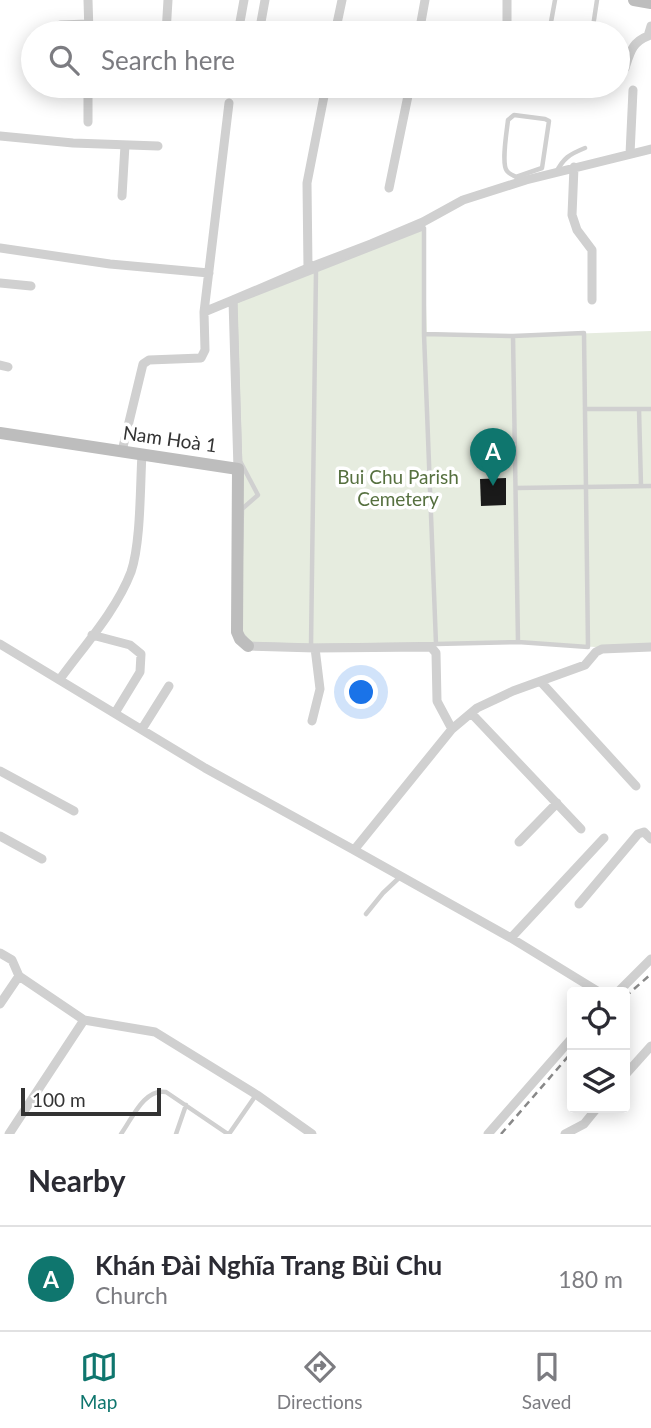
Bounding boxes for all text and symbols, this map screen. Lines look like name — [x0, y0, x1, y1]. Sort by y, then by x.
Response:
search box — [21, 21, 630, 98]
icon: search — [45, 41, 83, 79]
text: Search here — [101, 44, 235, 76]
street label: Nam Hoà 1 — [122, 421, 218, 456]
pin: A — [470, 428, 516, 486]
park label: Bui Chu Parish Cemetery — [337, 465, 459, 510]
your location — [344, 675, 378, 709]
map controls — [567, 987, 630, 1113]
button: locate — [567, 987, 630, 1050]
button: layers — [567, 1050, 630, 1113]
scale bar — [21, 1085, 161, 1117]
text: 100 m — [32, 1088, 86, 1111]
text: Nearby — [28, 1162, 126, 1198]
text: Khán Đài Nghĩa Trang Bùi Chu — [95, 1249, 442, 1281]
text: A — [43, 1265, 59, 1293]
text: 180 m — [558, 1265, 623, 1293]
text: Church — [95, 1281, 168, 1309]
tab: Map — [80, 1348, 118, 1413]
tab: Directions — [277, 1348, 363, 1413]
tab: Saved — [522, 1348, 571, 1413]

